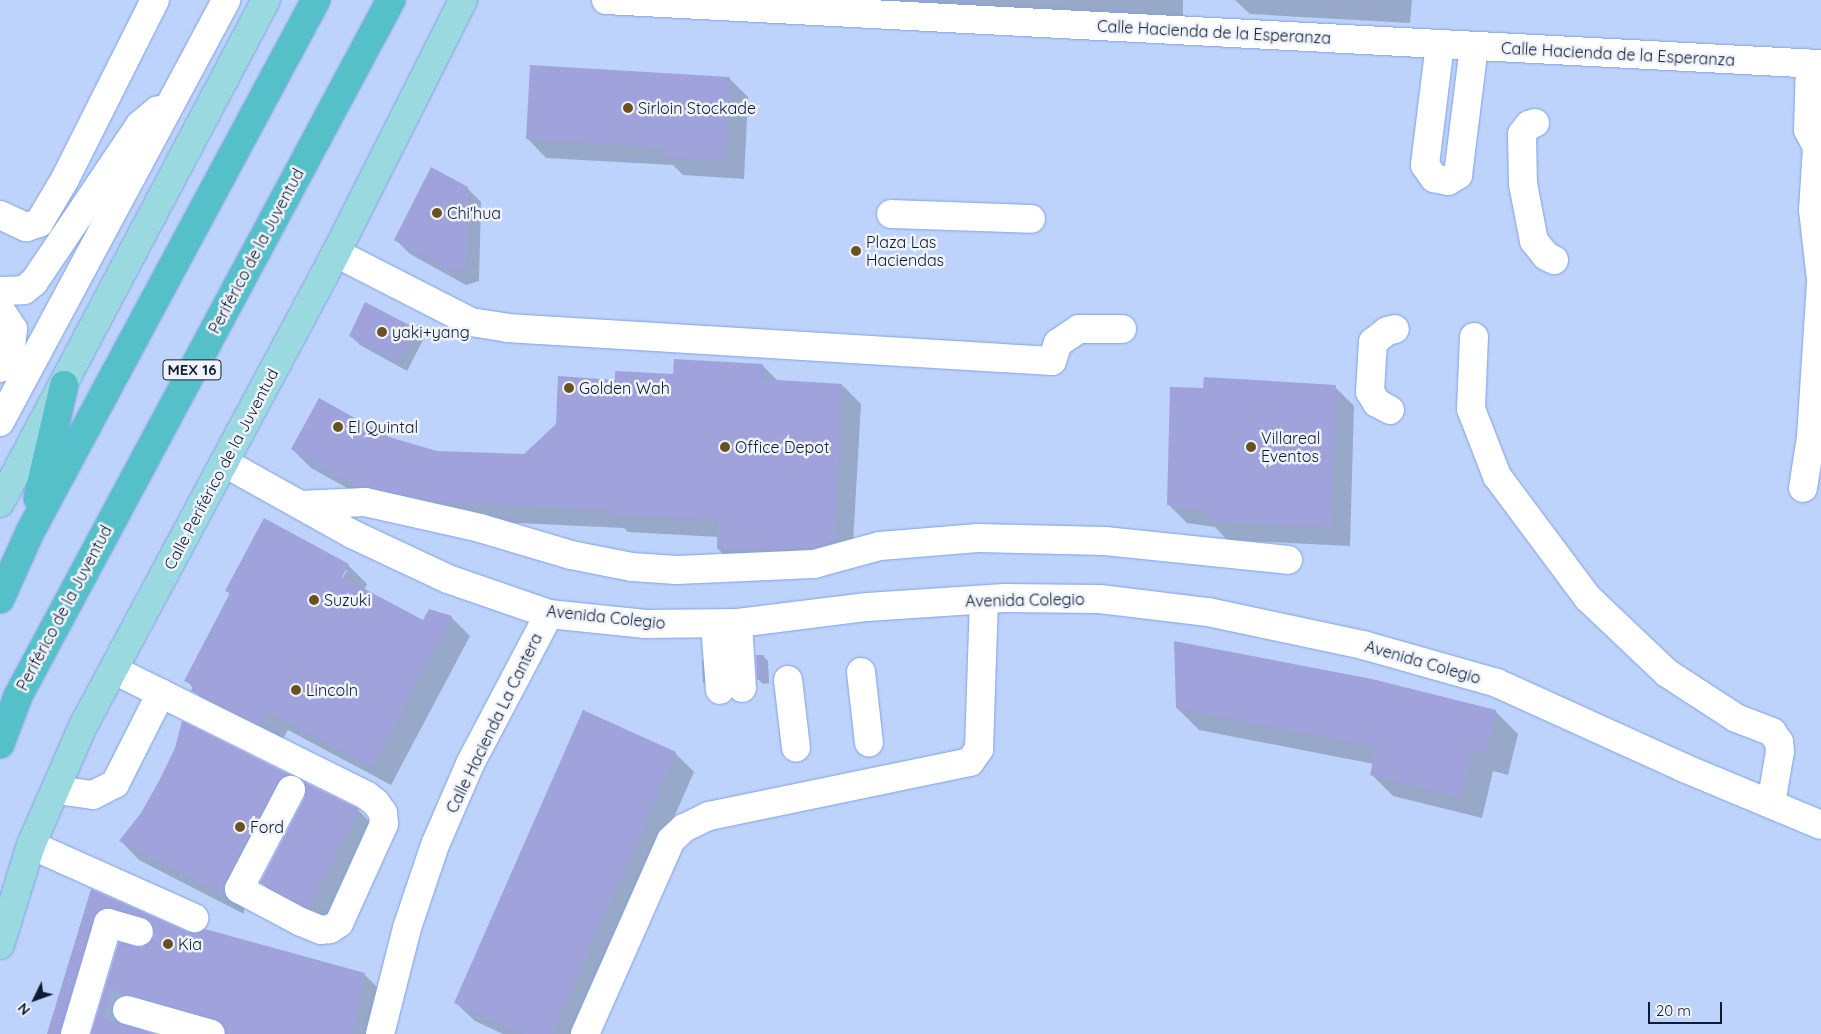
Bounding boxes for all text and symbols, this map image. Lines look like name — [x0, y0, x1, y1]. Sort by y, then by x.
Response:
street label: Calle Hacienda de la Esperanza — [1097, 16, 1331, 48]
street label: Calle Hacienda de la Esperanza — [1501, 38, 1735, 70]
place label: Sirloin Stockade — [638, 98, 756, 118]
marker: Sirloin Stockade — [622, 102, 634, 114]
street label: Periférico de la Juventud — [204, 165, 308, 337]
place label: Chi'hua — [447, 203, 501, 223]
marker: Chi'hua — [431, 207, 443, 219]
place label: Plaza Las Haciendas — [866, 232, 944, 270]
marker: Plaza Las Haciendas — [850, 245, 862, 257]
place label: yaki+yang — [392, 322, 470, 342]
marker: yaki+yang — [376, 326, 388, 338]
road number: MEX 16 — [162, 358, 222, 382]
street label: Calle Periférico de la Juventud — [160, 365, 282, 573]
place label: Golden Wah — [579, 378, 670, 398]
marker: Golden Wah — [563, 382, 575, 394]
place label: El Quintal — [348, 417, 418, 437]
marker: El Quintal — [332, 421, 344, 433]
place label: Villareal Eventos — [1261, 428, 1320, 466]
place label: Office Depot — [735, 437, 829, 457]
marker: Office Depot — [719, 441, 731, 453]
marker: Villareal Eventos — [1245, 441, 1257, 453]
street label: Periférico de la Juventud — [12, 522, 116, 694]
street label: Avenida Colegio — [965, 589, 1085, 611]
place label: Suzuki — [324, 590, 371, 610]
marker: Suzuki — [308, 594, 320, 606]
street label: Avenida Colegio — [546, 601, 666, 633]
street label: Calle Hacienda La Cantera — [442, 630, 546, 816]
street label: Avenida Colegio — [1363, 636, 1483, 688]
place label: Lincoln — [306, 680, 358, 700]
marker: Lincoln — [290, 684, 302, 696]
place label: Ford — [250, 817, 284, 837]
marker: Ford — [234, 821, 246, 833]
place label: Kia — [178, 934, 202, 954]
marker: Kia — [162, 938, 174, 950]
north arrow — [10, 974, 60, 1024]
scale bar — [1651, 992, 1725, 1024]
text: N — [14, 999, 34, 1019]
text: 20 m — [1656, 1001, 1691, 1020]

